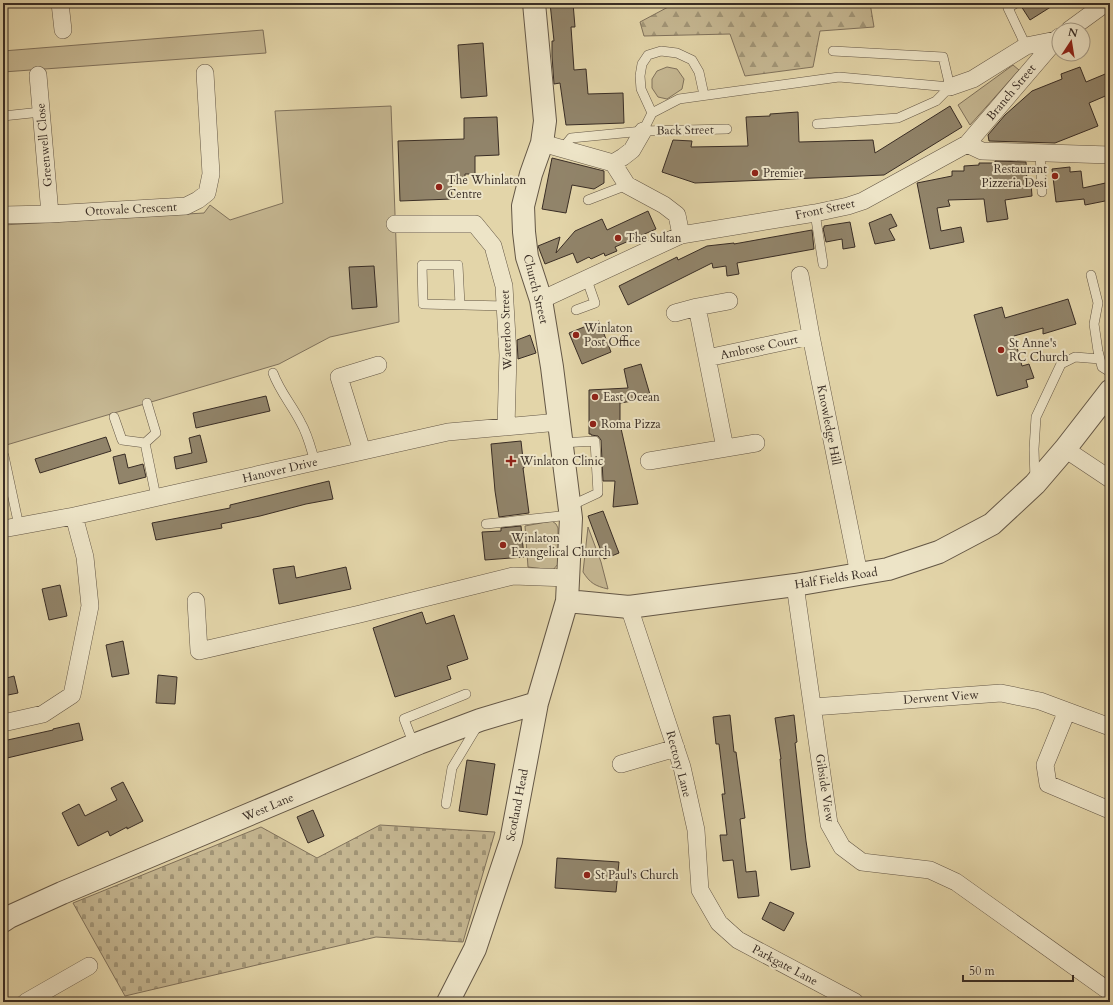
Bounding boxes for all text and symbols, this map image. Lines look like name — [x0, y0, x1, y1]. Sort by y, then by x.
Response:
north arrow — [1051, 22, 1091, 62]
text: N — [1067, 24, 1080, 41]
street label: Branch Street — [983, 60, 1039, 123]
street label: Greenwell Close — [32, 102, 56, 188]
street label: Back Street — [656, 121, 714, 138]
place label: Restaurant Pizzeria Desi — [982, 161, 1048, 191]
place label: Premier — [763, 165, 804, 181]
marker: Premier — [750, 168, 760, 178]
marker: Restaurant Pizzeria Desi — [1050, 171, 1060, 181]
place label: The Whinlaton Centre — [447, 172, 527, 202]
marker: The Whinlaton Centre — [434, 182, 444, 192]
street label: Front Street — [794, 195, 856, 223]
street label: Ottovale Crescent — [85, 199, 178, 219]
place label: The Sultan — [626, 230, 682, 246]
marker: The Sultan — [613, 233, 623, 243]
street label: Church Street — [520, 253, 552, 326]
street label: Waterloo Street — [497, 289, 515, 371]
place label: Winlaton Post Office — [583, 320, 640, 350]
marker: Winlaton Post Office — [571, 330, 581, 340]
street label: Ambrose Court — [719, 331, 800, 363]
place label: St Anne's RC Church — [1009, 335, 1069, 365]
marker: St Anne's RC Church — [996, 345, 1006, 355]
street label: Knowledge Hill — [813, 383, 845, 467]
place label: East Ocean — [603, 389, 660, 405]
marker: East Ocean — [590, 392, 600, 402]
place label: Roma Pizza — [601, 416, 662, 432]
marker: Roma Pizza — [588, 419, 598, 429]
place label: Winlaton Clinic — [519, 453, 604, 469]
street label: Hanover Drive — [241, 454, 319, 486]
marker: Winlaton Clinic — [505, 455, 517, 467]
place label: Winlaton Evangelical Church — [510, 530, 611, 560]
marker: Winlaton Evangelical Church — [498, 540, 508, 550]
street label: Half Fields Road — [793, 563, 879, 592]
street label: Derwent View — [903, 686, 980, 708]
street label: Rectory Lane — [662, 729, 696, 799]
street label: Gibside View — [812, 753, 838, 824]
street label: Scotland Head — [502, 767, 532, 843]
street label: West Lane — [239, 789, 296, 825]
place label: St Paul's Church — [595, 867, 679, 883]
marker: St Paul's Church — [582, 870, 592, 880]
street label: Parkgate Lane — [749, 941, 821, 989]
scale bar — [963, 957, 1073, 983]
text: 50 m — [969, 963, 996, 979]

